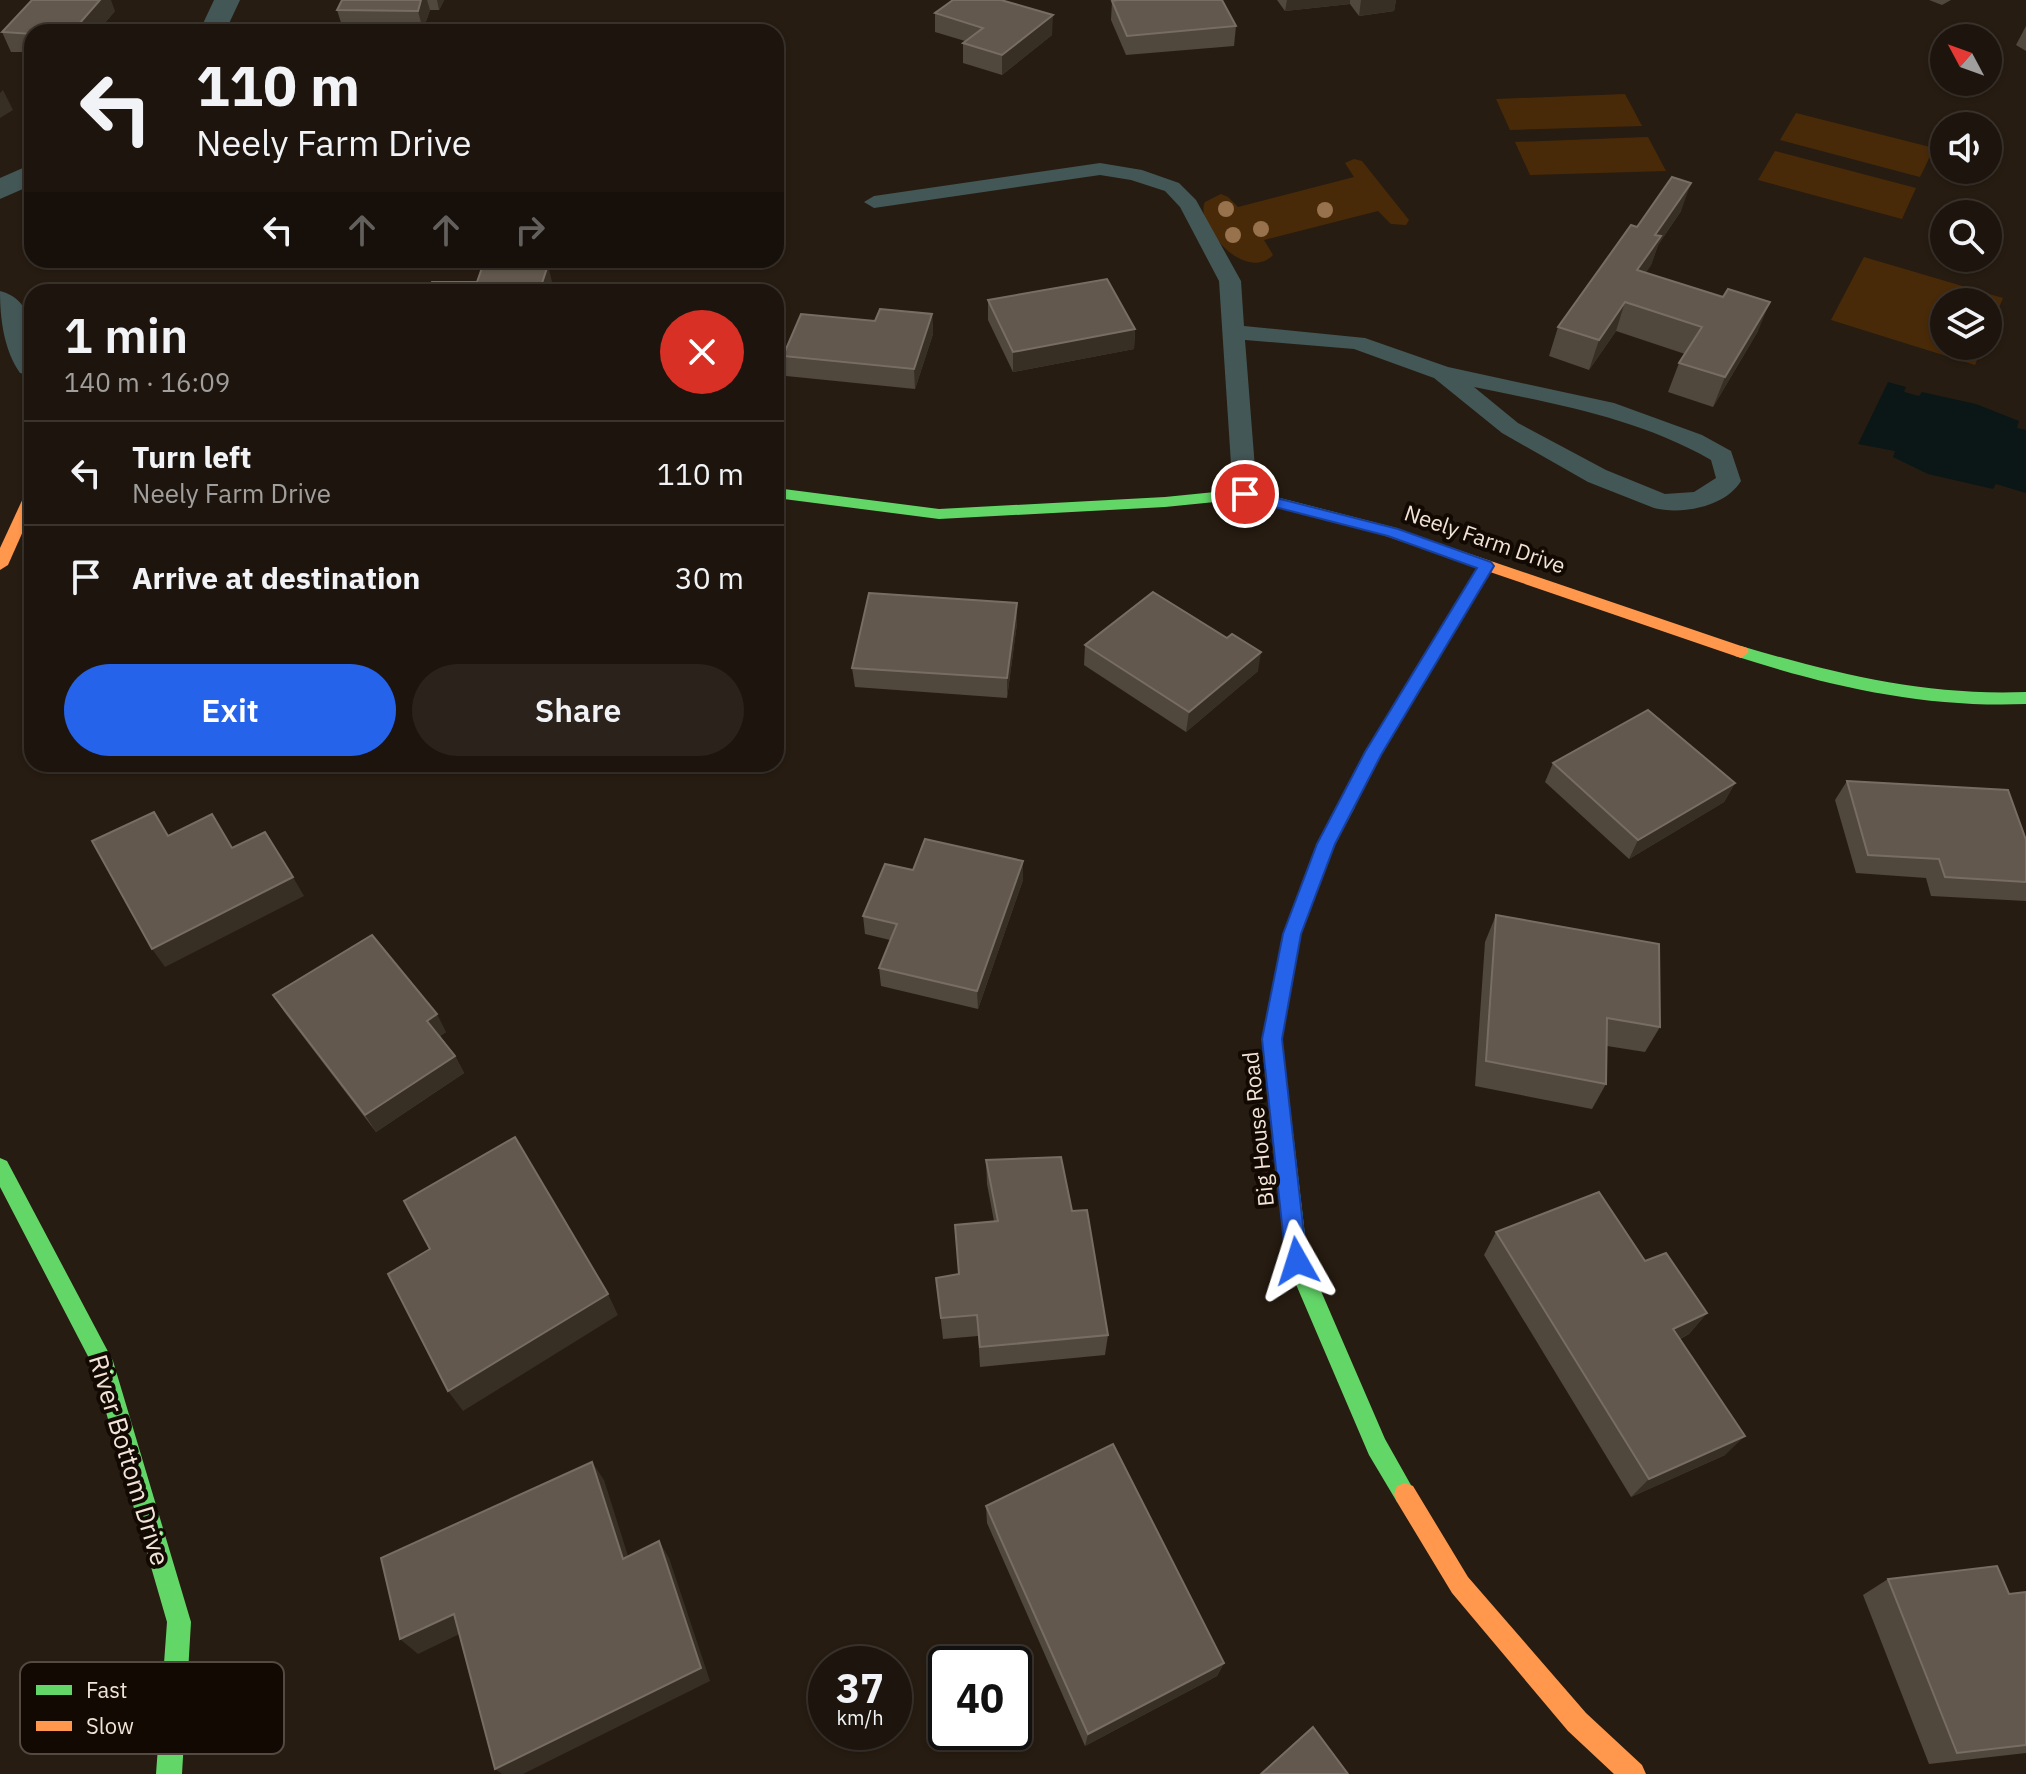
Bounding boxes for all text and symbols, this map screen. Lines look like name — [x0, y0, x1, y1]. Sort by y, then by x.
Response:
north arrow — [1930, 24, 2002, 96]
map controls — [1930, 24, 2002, 360]
text: 110 m — [196, 49, 360, 121]
icon: left — [64, 56, 168, 160]
button: sound — [1930, 112, 2002, 184]
text: Neely Farm Drive — [196, 119, 471, 166]
button: search — [1930, 200, 2002, 272]
icon: left — [256, 208, 300, 252]
icon: ahead — [340, 208, 384, 252]
icon: ahead — [424, 208, 468, 252]
icon: right — [508, 208, 552, 252]
button: layers — [1930, 288, 2002, 360]
text: 1 min — [64, 304, 188, 366]
button: close — [660, 310, 744, 394]
text: 140 m · 16:09 — [64, 365, 230, 399]
text: Turn left — [132, 437, 251, 476]
icon: left — [64, 451, 108, 495]
text: 110 m — [657, 454, 744, 493]
pin — [1211, 460, 1279, 528]
icon: arrive — [1223, 472, 1267, 516]
text: Neely Farm Drive — [132, 476, 331, 510]
street label: Neely Farm Drive — [1401, 497, 1569, 580]
icon: arrive — [64, 555, 108, 599]
text: Arrive at destination — [132, 558, 420, 597]
text: 30 m — [675, 558, 744, 597]
button: Exit — [64, 664, 396, 756]
button: Share — [412, 664, 744, 756]
street label: Big House Road — [1235, 1050, 1280, 1208]
position arrow — [1255, 1219, 1339, 1303]
street label: River Bottom Drive — [82, 1350, 178, 1569]
speed limit sign: 40 — [928, 1646, 1032, 1750]
legend — [20, 1662, 284, 1754]
text: 37 — [836, 1662, 884, 1714]
text: Fast — [86, 1675, 127, 1704]
text: km/h — [836, 1704, 884, 1731]
text: Slow — [86, 1711, 134, 1740]

